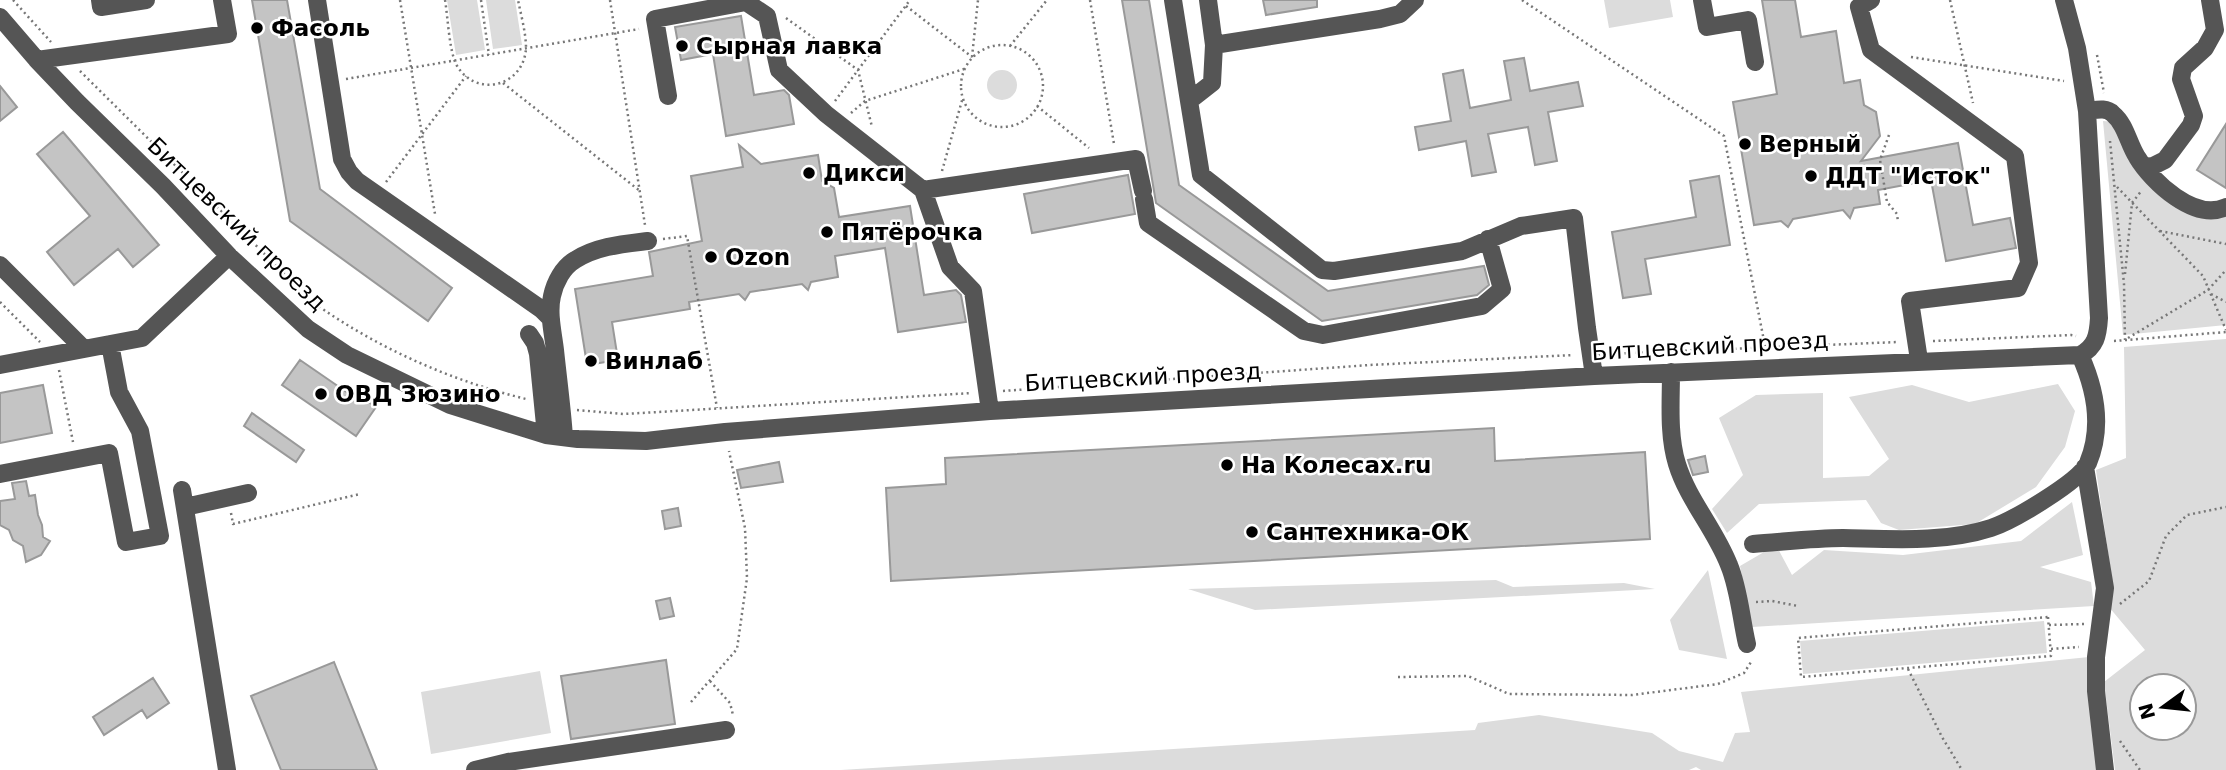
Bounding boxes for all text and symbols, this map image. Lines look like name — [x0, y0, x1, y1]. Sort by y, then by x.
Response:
place label: Фасоль — [271, 15, 370, 41]
marker: Фасоль — [249, 20, 265, 36]
place label: Сырная лавка — [696, 33, 882, 59]
marker: Сырная лавка — [674, 38, 690, 54]
place label: Верный — [1759, 131, 1861, 157]
street label: Битцевский проезд — [143, 132, 331, 316]
marker: Верный — [1737, 136, 1753, 152]
place label: Дикси — [823, 160, 905, 186]
place label: ДДТ "Исток" — [1825, 163, 1991, 189]
marker: Дикси — [801, 165, 817, 181]
marker: ДДТ "Исток" — [1803, 168, 1819, 184]
place label: Пятёрочка — [841, 219, 983, 245]
marker: Пятёрочка — [819, 224, 835, 240]
place label: Ozon — [725, 244, 790, 270]
marker: Ozon — [703, 249, 719, 265]
street label: Битцевский проезд — [1591, 327, 1829, 365]
place label: Винлаб — [605, 348, 703, 374]
marker: Винлаб — [583, 353, 599, 369]
street label: Битцевский проезд — [1024, 358, 1262, 396]
place label: ОВД Зюзино — [335, 381, 500, 407]
marker: ОВД Зюзино — [313, 386, 329, 402]
place label: На Колесах.ru — [1241, 452, 1431, 478]
marker: На Колесах.ru — [1219, 457, 1235, 473]
place label: Сантехника-ОК — [1266, 519, 1469, 545]
marker: Сантехника-ОК — [1244, 524, 1260, 540]
north arrow — [2128, 672, 2198, 742]
text: N — [2134, 701, 2159, 722]

